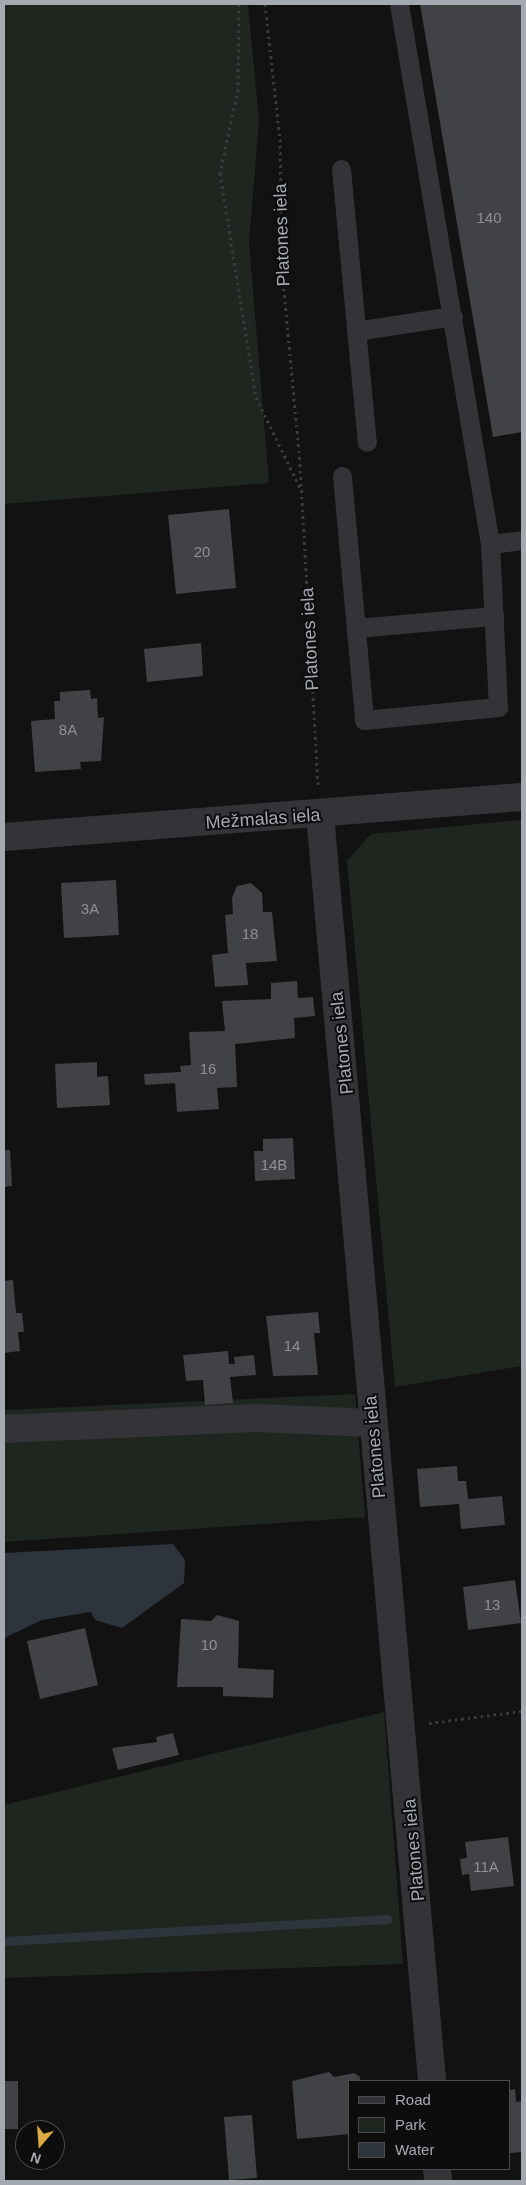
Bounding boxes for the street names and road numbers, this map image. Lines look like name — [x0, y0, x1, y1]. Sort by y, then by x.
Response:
street label: Platones iela — [269, 183, 295, 287]
street label: Platones iela — [297, 587, 323, 691]
street label: Mežmalas iela — [205, 804, 321, 834]
street label: Platones iela — [326, 991, 358, 1095]
street label: Platones iela — [360, 1395, 390, 1499]
street label: Platones iela — [399, 1798, 429, 1902]

